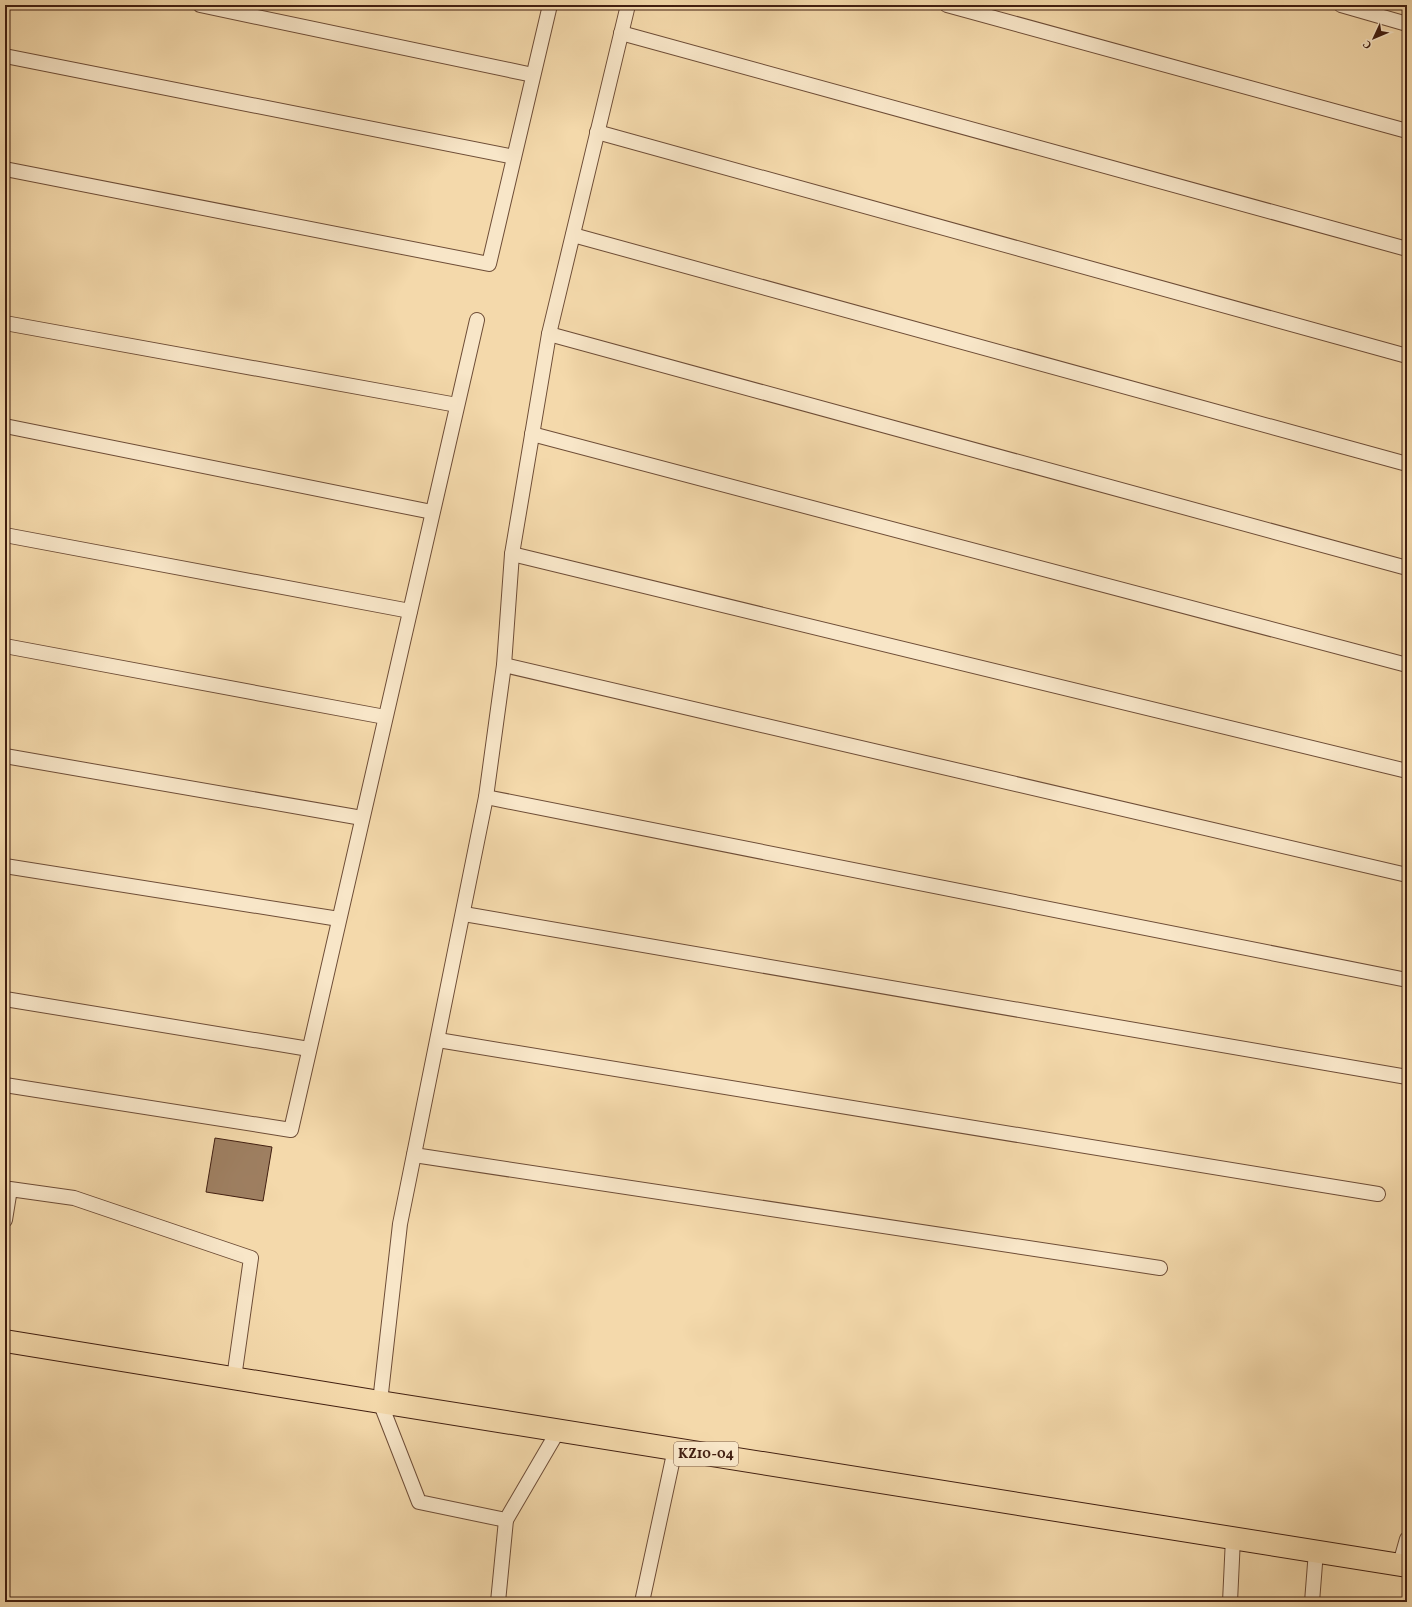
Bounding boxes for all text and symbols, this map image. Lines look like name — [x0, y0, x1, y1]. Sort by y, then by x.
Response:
north arrow — [1354, 18, 1394, 58]
text: С — [1360, 36, 1376, 52]
road number: KZ10-04 — [674, 1442, 738, 1466]

